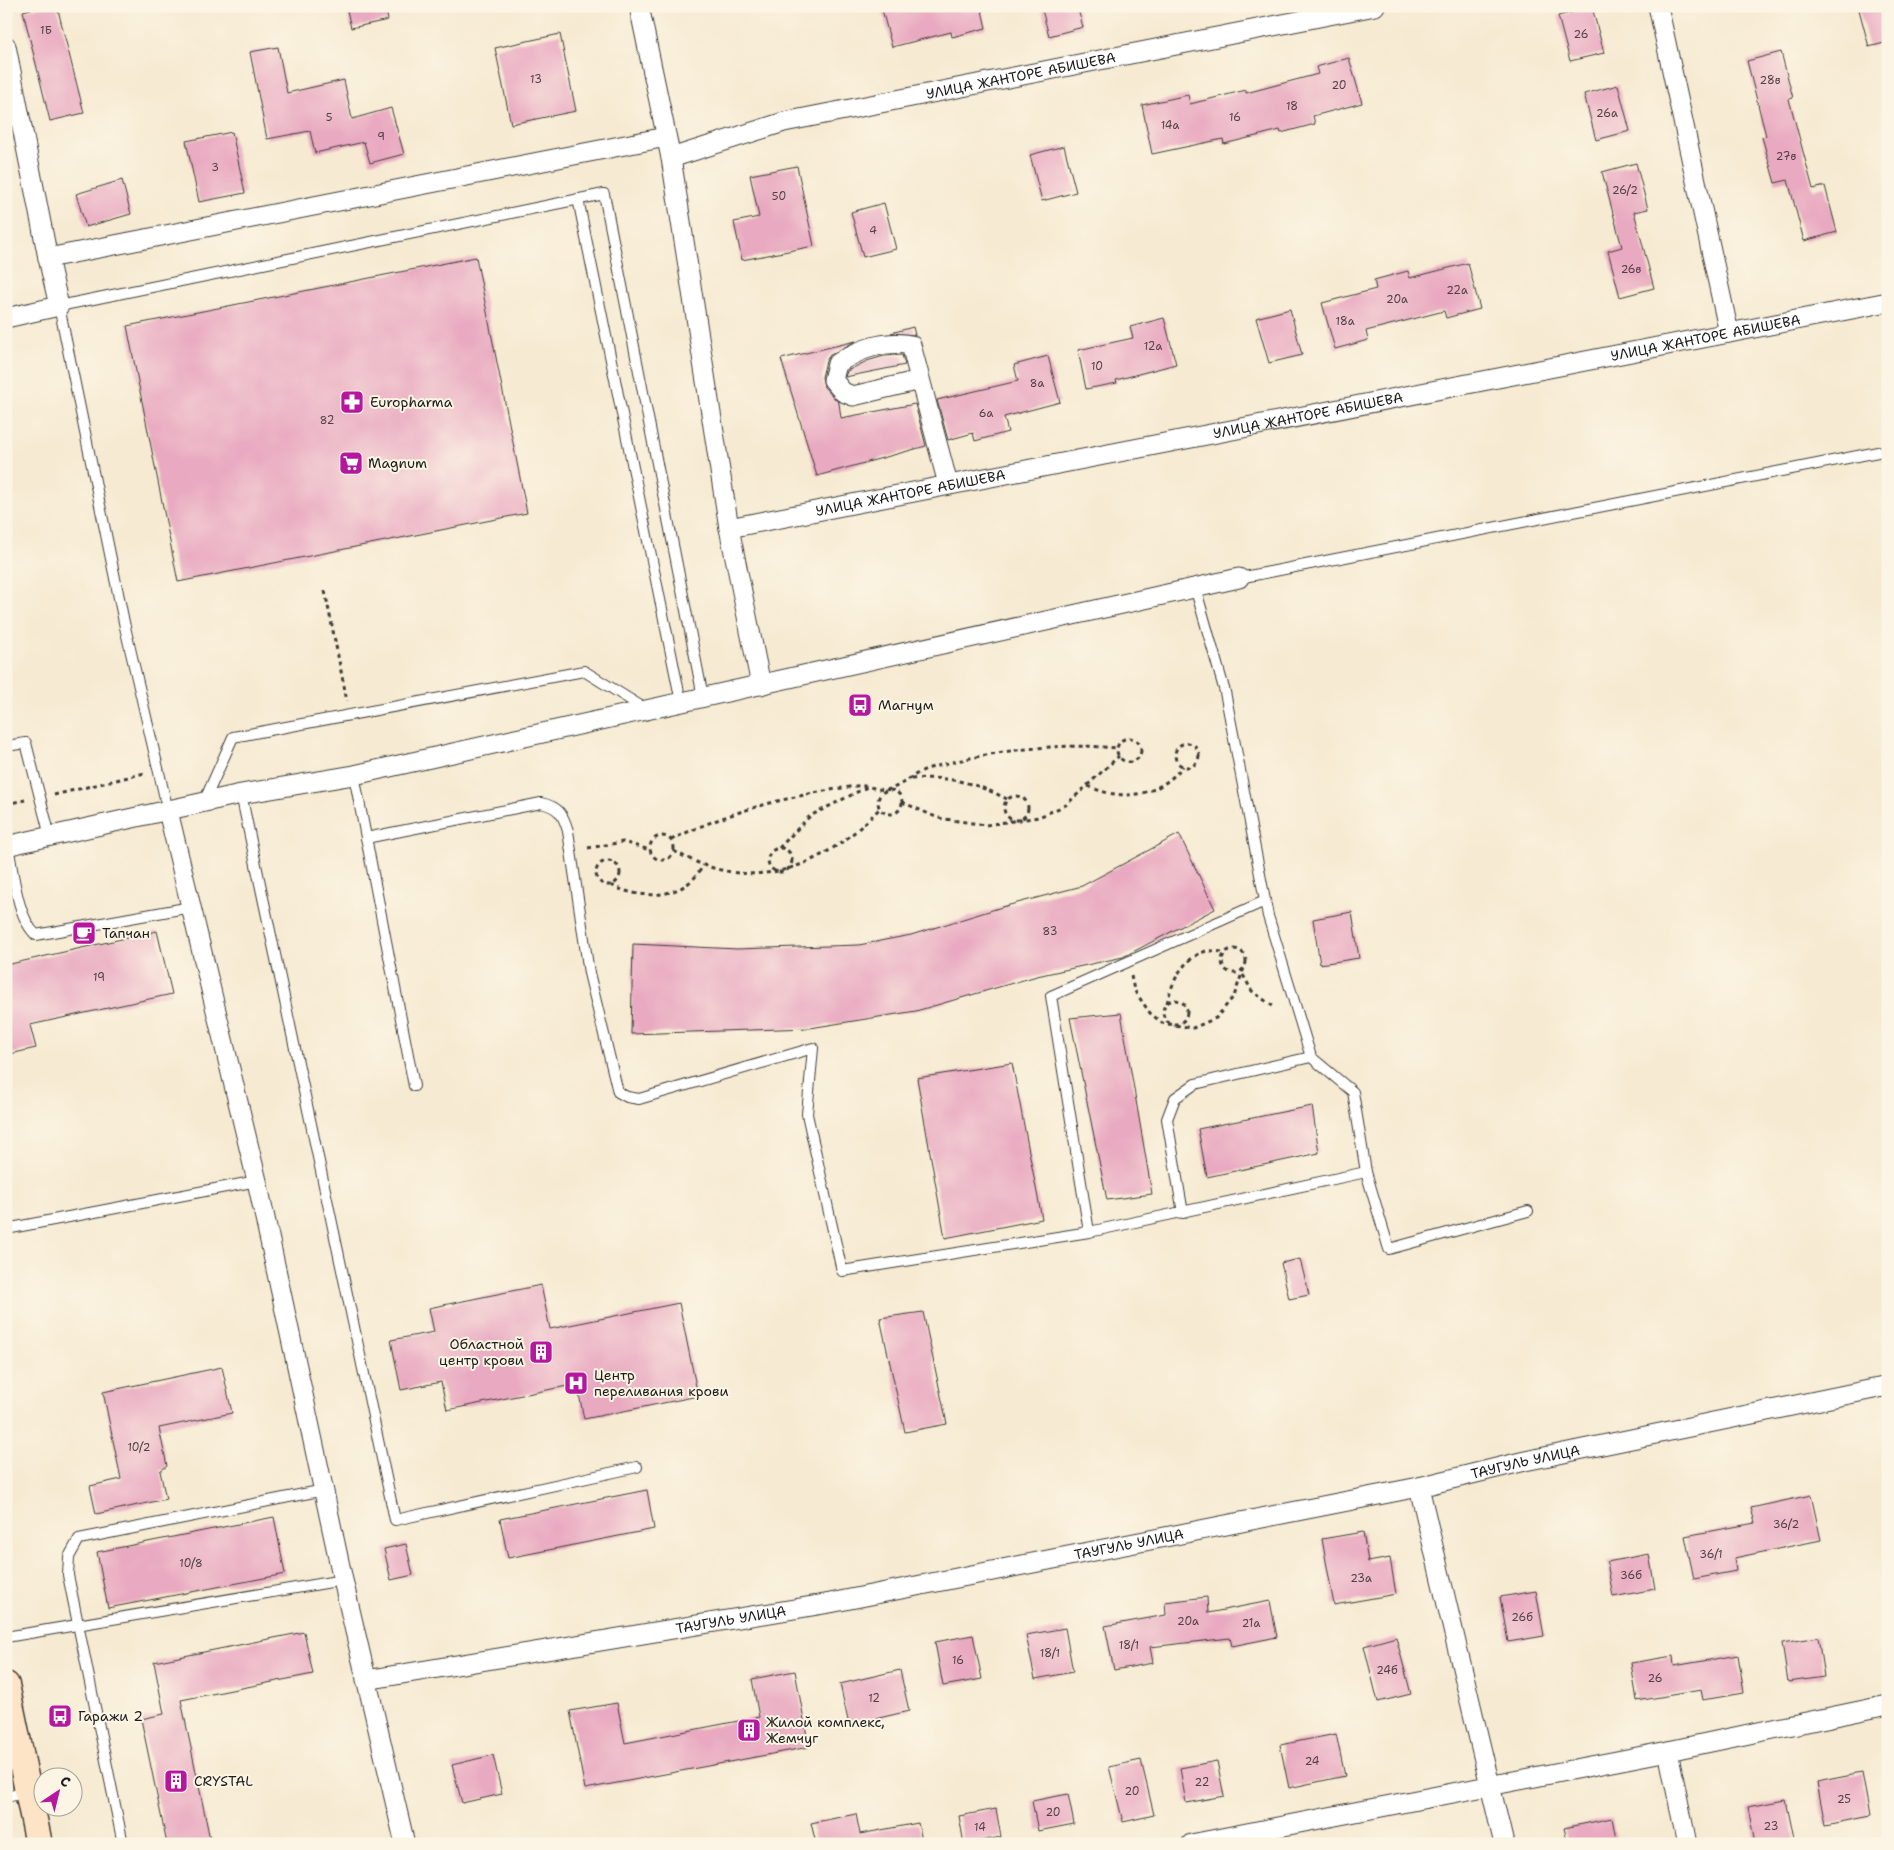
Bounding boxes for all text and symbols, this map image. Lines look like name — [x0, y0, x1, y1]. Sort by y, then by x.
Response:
house number: 1Б — [40, 23, 52, 38]
house number: 26 — [1574, 27, 1588, 42]
street label: УЛИЦА ЖАНТОРЕ АБИШЕВА — [924, 48, 1117, 103]
house number: 13 — [530, 72, 542, 87]
house number: 28в — [1760, 73, 1781, 88]
house number: 20 — [1331, 78, 1347, 93]
house number: 18 — [1286, 99, 1298, 114]
house number: 26а — [1596, 106, 1618, 121]
house number: 5 — [326, 110, 333, 125]
house number: 16 — [1229, 110, 1241, 125]
house number: 14а — [1161, 118, 1179, 133]
house number: 9 — [377, 129, 385, 144]
house number: 27в — [1776, 149, 1796, 164]
house number: 3 — [211, 160, 219, 175]
house number: 26/2 — [1612, 183, 1638, 198]
house number: 50 — [772, 189, 786, 204]
house number: 4 — [869, 223, 877, 238]
house number: 26в — [1621, 262, 1642, 277]
house number: 22а — [1446, 283, 1468, 298]
house number: 20а — [1386, 292, 1408, 307]
street label: УЛИЦА ЖАНТОРЕ АБИШЕВА — [1609, 310, 1802, 365]
house number: 18а — [1336, 314, 1355, 329]
house number: 12а — [1144, 339, 1162, 354]
house number: 10 — [1091, 359, 1103, 374]
house number: 8а — [1030, 376, 1044, 391]
street label: УЛИЦА ЖАНТОРЕ АБИШЕВА — [1212, 388, 1405, 442]
pharmacy icon: Europharma — [339, 389, 365, 415]
place label: Europharma — [370, 393, 453, 411]
house number: 6а — [979, 406, 993, 421]
house number: 82 — [320, 413, 334, 428]
supermarket icon: Magnum — [338, 450, 364, 476]
place label: Magnum — [368, 454, 427, 472]
street label: УЛИЦА ЖАНТОРЕ АБИШЕВА — [814, 465, 1007, 520]
bus stop icon: Магнум — [847, 692, 873, 718]
place label: Магнум — [878, 696, 934, 714]
cafe icon: Тапчан — [71, 920, 97, 946]
place label: Тапчан — [102, 924, 150, 942]
house number: 83 — [1043, 924, 1057, 939]
house number: 19 — [93, 970, 105, 985]
place label: Областной центр крови — [439, 1335, 524, 1369]
building icon: Областной центр крови — [528, 1339, 554, 1365]
place label: Центр переливания крови — [594, 1366, 729, 1400]
hospital icon: Центр переливания крови — [563, 1370, 589, 1396]
house number: 10/2 — [127, 1440, 151, 1455]
street label: ТАУГУЛЬ УЛИЦА — [1469, 1441, 1582, 1483]
house number: 36/2 — [1773, 1517, 1799, 1532]
street label: ТАУГУЛЬ УЛИЦА — [1073, 1525, 1185, 1564]
house number: 36/1 — [1699, 1547, 1723, 1562]
house number: 10/8 — [179, 1556, 203, 1571]
house number: 36б — [1620, 1568, 1642, 1583]
house number: 23а — [1350, 1571, 1372, 1586]
street label: ТАУГУЛЬ УЛИЦА — [675, 1601, 787, 1637]
house number: 26б — [1511, 1610, 1533, 1625]
house number: 20а — [1177, 1614, 1199, 1629]
house number: 21а — [1242, 1616, 1260, 1631]
house number: 18/1 — [1119, 1638, 1139, 1653]
house number: 18/1 — [1040, 1646, 1060, 1661]
house number: 16 — [952, 1653, 964, 1668]
house number: 24б — [1376, 1663, 1398, 1678]
house number: 26 — [1648, 1671, 1662, 1686]
house number: 12 — [868, 1691, 880, 1706]
bus stop icon: Гаражи 2 — [47, 1703, 73, 1729]
place label: Гаражи 2 — [78, 1707, 143, 1725]
place label: Жилой комплекс, Жемчуг — [766, 1713, 885, 1747]
building icon: Жилой комплекс, Жемчуг — [736, 1717, 762, 1743]
house number: 24 — [1305, 1754, 1320, 1769]
north arrow — [32, 1768, 82, 1818]
building icon: CRYSTAL — [163, 1768, 189, 1794]
text: С — [57, 1772, 74, 1791]
place label: CRYSTAL — [194, 1772, 253, 1790]
house number: 22 — [1195, 1775, 1209, 1790]
house number: 20 — [1124, 1784, 1140, 1799]
house number: 25 — [1837, 1792, 1851, 1807]
house number: 20 — [1045, 1805, 1061, 1820]
house number: 23 — [1764, 1819, 1778, 1834]
house number: 14 — [974, 1820, 986, 1835]

